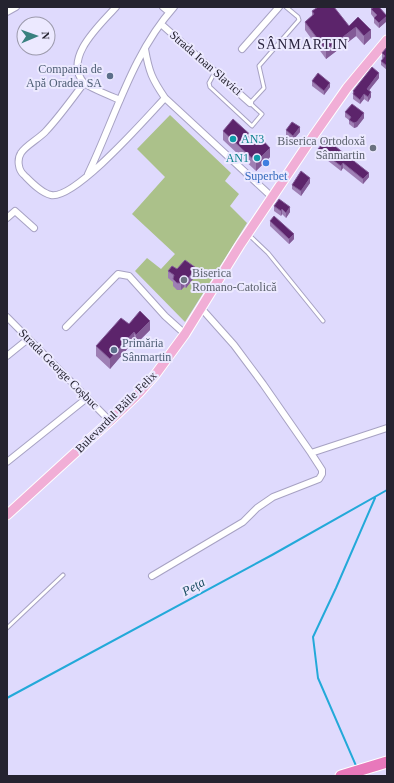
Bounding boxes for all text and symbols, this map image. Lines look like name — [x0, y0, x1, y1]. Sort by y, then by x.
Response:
north arrow — [16, 16, 56, 56]
street label: Strada Ioan Slavici — [167, 28, 246, 99]
text: N — [40, 31, 52, 40]
district label: SÂNMARTIN — [257, 36, 349, 52]
place label: Compania de Apă Oradea SA — [26, 62, 102, 90]
marker: Compania de Apă Oradea SA — [105, 71, 115, 81]
place label: AN3 — [241, 132, 264, 146]
marker: AN3 — [228, 134, 238, 144]
place label: Biserica Ortodoxă Sânmartin — [277, 134, 366, 162]
marker: Biserica Ortodoxă Sânmartin — [368, 143, 378, 153]
place label: AN1 — [226, 151, 249, 165]
marker: AN1 — [252, 153, 262, 163]
marker: Superbet — [261, 158, 271, 168]
place label: Superbet — [245, 169, 288, 183]
place label: Biserica Romano-Catolică — [192, 266, 277, 294]
marker: Biserica Romano-Catolică — [179, 275, 189, 285]
street label: Strada George Coșbuc — [16, 326, 102, 412]
place label: Primăria Sânmartin — [122, 336, 171, 364]
marker: Primăria Sânmartin — [109, 345, 119, 355]
street label: Bulevardul Băile Felix — [72, 368, 160, 456]
water label: Peța — [178, 574, 208, 599]

